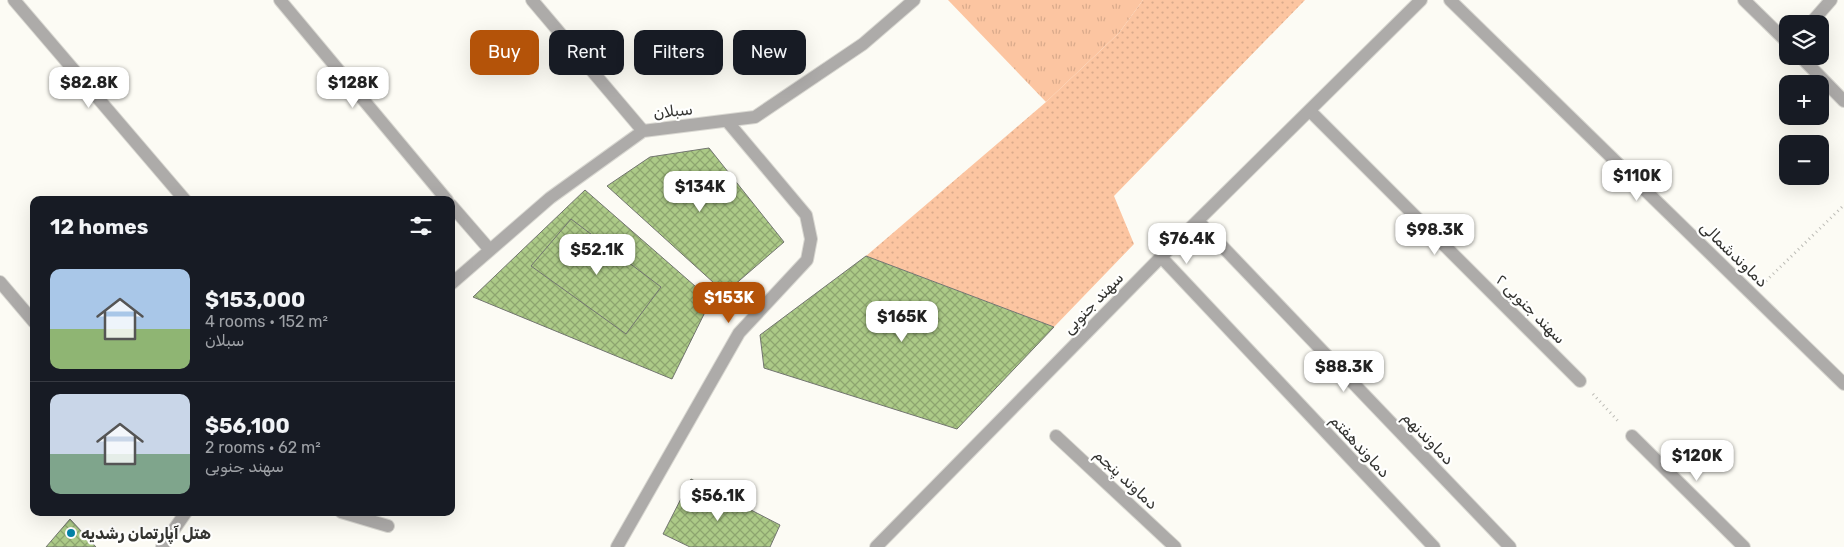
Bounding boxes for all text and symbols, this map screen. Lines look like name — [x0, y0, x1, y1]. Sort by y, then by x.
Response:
map controls — [1779, 15, 1829, 185]
button: layers — [1779, 15, 1829, 65]
chip: Buy — [470, 30, 539, 75]
chip: Rent — [549, 30, 624, 75]
chip: Filters — [634, 30, 723, 75]
chip: New — [733, 30, 806, 75]
pin: $82.8K — [48, 66, 130, 109]
pin: $128K — [318, 66, 388, 109]
text: $82.8K — [60, 73, 118, 92]
text: $128K — [328, 73, 378, 92]
button: + — [1779, 75, 1829, 125]
street label: سبلان — [652, 99, 694, 123]
button: − — [1779, 135, 1829, 185]
pin: $110K — [1602, 160, 1672, 202]
text: $110K — [1613, 166, 1661, 185]
pin: $134K — [665, 170, 735, 213]
text: $134K — [675, 177, 725, 196]
icon: filters — [407, 212, 435, 240]
text: 12 homes — [50, 214, 148, 239]
pin: $98.3K — [1394, 214, 1476, 256]
street label: دماوندشمالی — [1695, 217, 1772, 292]
text: $98.3K — [1406, 220, 1464, 239]
pin: $76.4K — [1146, 222, 1228, 265]
text: $76.4K — [1159, 229, 1215, 248]
pin: $52.1K — [556, 234, 638, 276]
text: $52.1K — [570, 240, 624, 259]
street label: سهند جنوبی — [1059, 268, 1128, 339]
street label: سهند جنوبی ۲ — [1491, 270, 1570, 349]
pin: $153K — [694, 282, 764, 324]
text: $153,000 — [205, 287, 305, 312]
text: $153K — [704, 288, 754, 307]
icon: home — [90, 289, 150, 349]
pin: $165K — [867, 300, 937, 343]
text: $165K — [877, 307, 927, 326]
text: 4 rooms · 152 m² — [205, 312, 328, 331]
text: سبلان — [205, 331, 245, 350]
pin: $88.3K — [1303, 350, 1385, 393]
text: $88.3K — [1315, 357, 1373, 376]
street label: دماوندنهم — [1397, 407, 1458, 469]
street label: دماوندهفتم — [1325, 411, 1394, 482]
text: $56,100 — [205, 413, 290, 438]
icon: home — [90, 414, 150, 474]
text: 2 rooms · 62 m² — [205, 438, 321, 457]
pin: $120K — [1662, 440, 1732, 482]
street label: دماوند پنجم — [1090, 445, 1162, 514]
text: $120K — [1672, 446, 1722, 465]
text: سهند جنوبی — [205, 457, 284, 476]
pin: $56.1K — [677, 480, 759, 522]
text: $56.1K — [691, 486, 745, 505]
place label: هتل آپارتمان رشدیه — [81, 524, 211, 545]
marker: هتل آپارتمان رشدیه — [65, 527, 77, 539]

